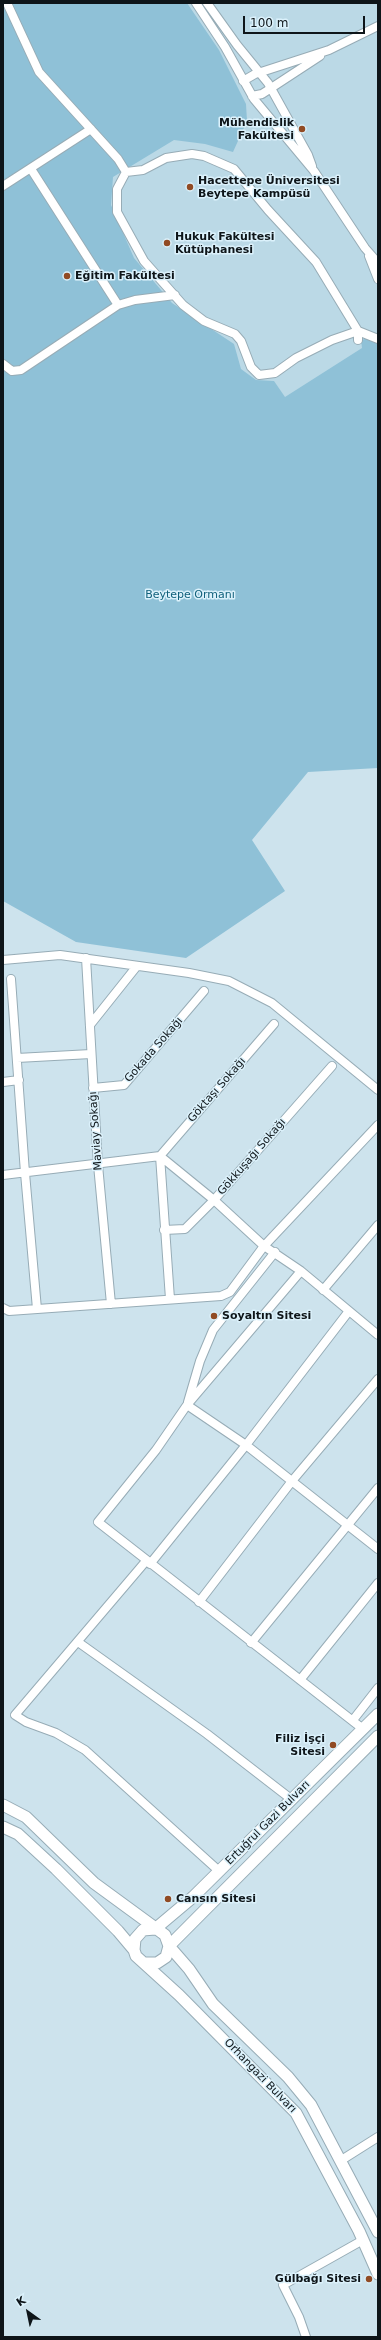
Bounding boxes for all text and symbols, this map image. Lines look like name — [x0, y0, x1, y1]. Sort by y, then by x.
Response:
scale bar — [245, 8, 367, 34]
text: 100 m — [250, 16, 288, 30]
place label: Mühendislik Fakültesi — [219, 116, 294, 142]
marker: Mühendislik Fakültesi — [297, 124, 307, 134]
place label: Hacettepe Üniversitesi Beytepe Kampüsü — [198, 174, 340, 200]
marker: Hacettepe Üniversitesi Beytepe Kampüsü — [185, 182, 195, 192]
place label: Hukuk Fakültesi Kütüphanesi — [175, 230, 275, 256]
marker: Hukuk Fakültesi Kütüphanesi — [162, 238, 172, 248]
place label: Eğitim Fakültesi — [75, 269, 175, 283]
marker: Eğitim Fakültesi — [62, 271, 72, 281]
park label: Beytepe Ormanı — [145, 588, 235, 602]
street label: Gokada Sokağı — [122, 1015, 186, 1085]
street label: Göktaşı Sokağı — [185, 1055, 249, 1125]
street label: Maviay Sokağı — [87, 1091, 105, 1171]
street label: Gökkuşağı Sokağı — [215, 1116, 289, 1198]
place label: Soyaltın Sitesi — [222, 1309, 311, 1323]
marker: Soyaltın Sitesi — [209, 1311, 219, 1321]
place label: Filiz İşçi Sitesi — [275, 1732, 325, 1758]
marker: Filiz İşçi Sitesi — [328, 1740, 338, 1750]
street label: Ertuğrul Gazi Bulvarı — [223, 1778, 313, 1868]
place label: Cansın Sitesi — [176, 1892, 256, 1906]
marker: Cansın Sitesi — [163, 1894, 173, 1904]
street label: Orhangazi Bulvarı — [221, 2036, 299, 2116]
place label: Gülbağı Sitesi — [275, 2272, 361, 2286]
marker: Gülbağı Sitesi — [364, 2274, 374, 2284]
north arrow — [8, 2292, 48, 2332]
text: K — [14, 2294, 28, 2309]

